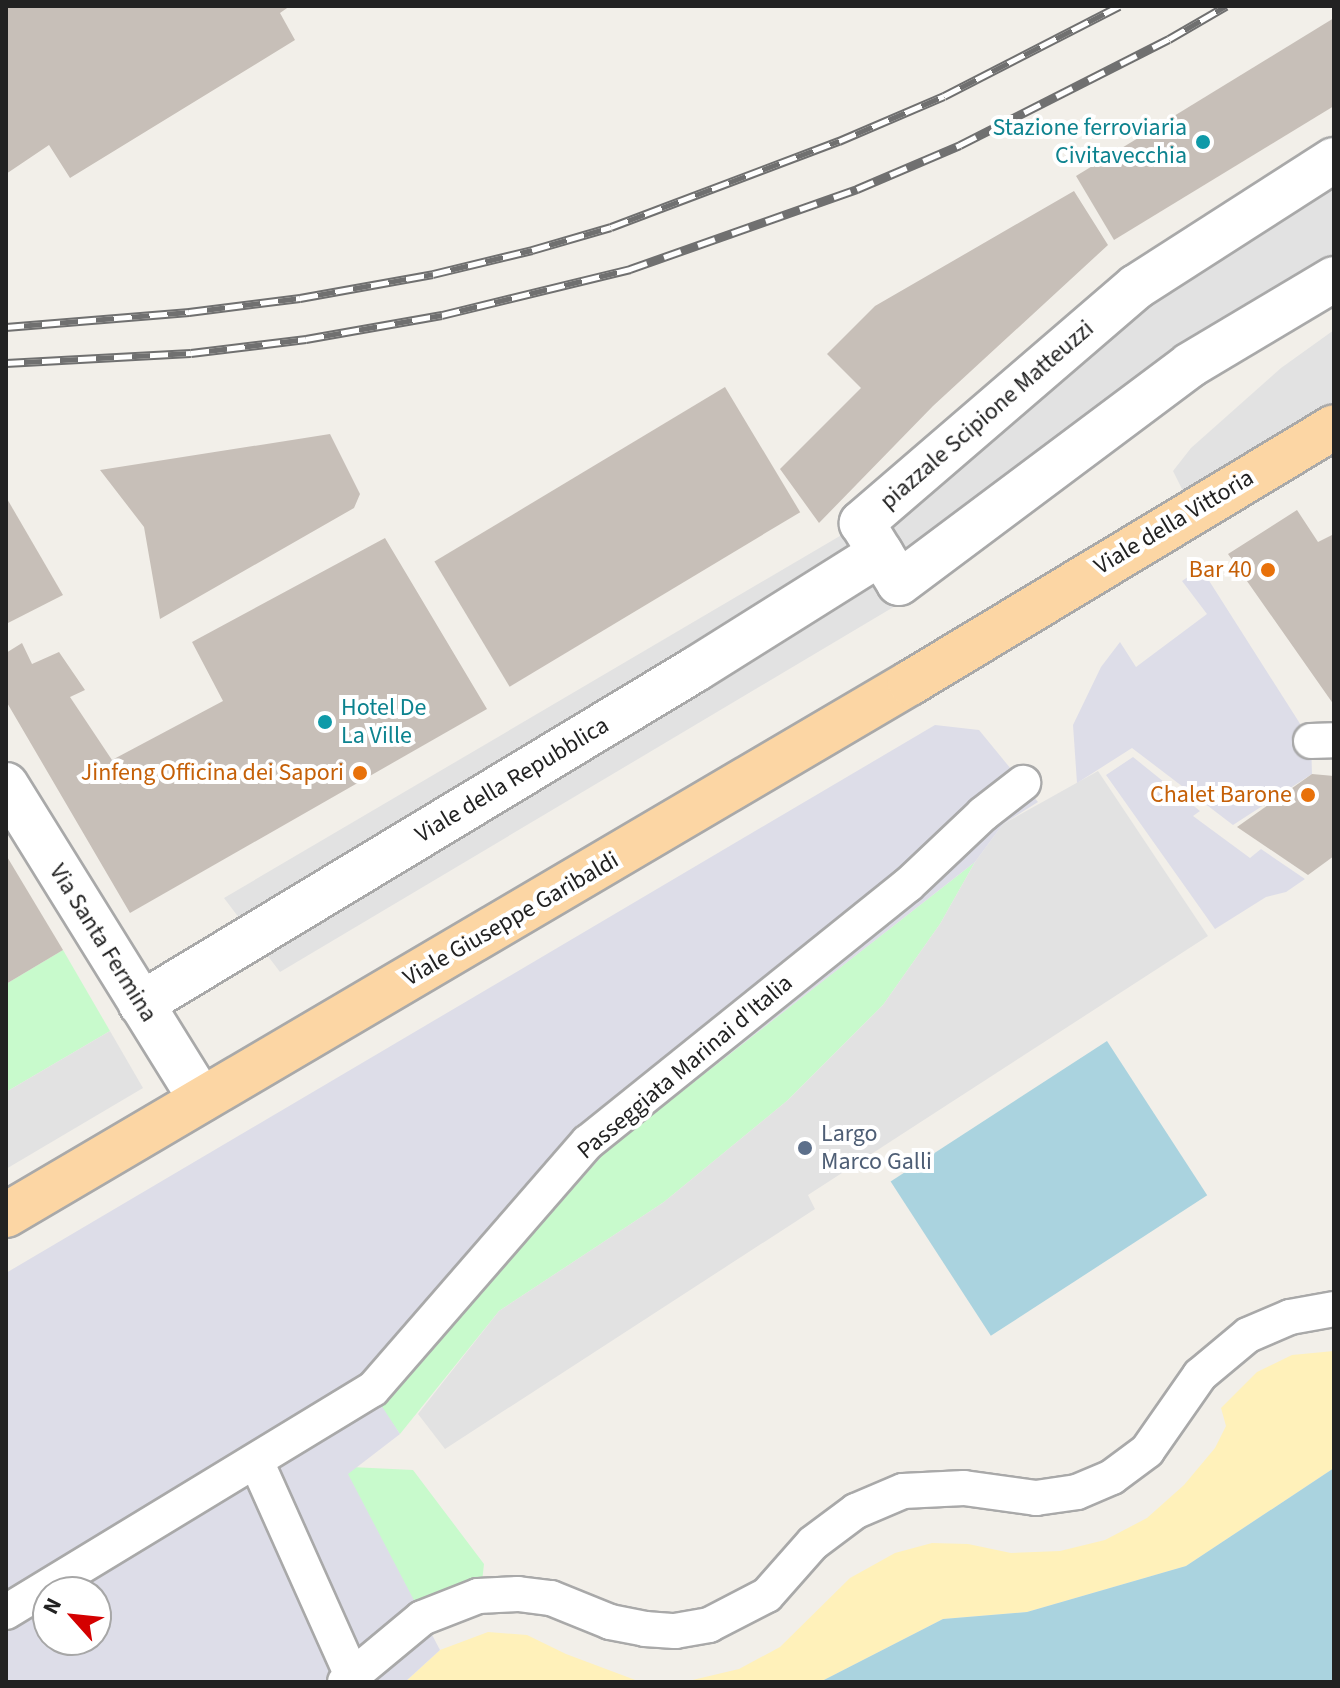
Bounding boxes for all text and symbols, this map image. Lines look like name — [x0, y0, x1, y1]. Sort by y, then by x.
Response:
place label: Stazione ferroviaria Civitavecchia — [993, 114, 1187, 170]
marker: Stazione ferroviaria Civitavecchia — [1194, 133, 1212, 151]
street label: piazzale Scipione Matteuzzi — [874, 314, 1100, 516]
street label: Viale della Vittoria — [1089, 463, 1259, 581]
place label: Bar 40 — [1189, 556, 1252, 584]
marker: Bar 40 — [1259, 561, 1277, 579]
place label: Hotel De La Ville — [341, 694, 427, 750]
street label: Viale della Repubblica — [410, 711, 614, 849]
marker: Hotel De La Ville — [316, 713, 334, 731]
place label: Jinfeng Officina dei Sapori — [81, 759, 344, 787]
marker: Jinfeng Officina dei Sapori — [351, 764, 369, 782]
place label: Chalet Barone — [1150, 781, 1292, 809]
marker: Chalet Barone — [1299, 786, 1317, 804]
street label: Viale Giuseppe Garibaldi — [398, 846, 624, 992]
street label: Via Santa Fermina — [43, 859, 163, 1027]
street label: Passeggiata Marinai d'Italia — [572, 969, 798, 1165]
place label: Largo Marco Galli — [821, 1120, 932, 1176]
marker: Largo Marco Galli — [796, 1139, 814, 1157]
north arrow — [32, 1576, 112, 1656]
text: N — [35, 1592, 70, 1620]

